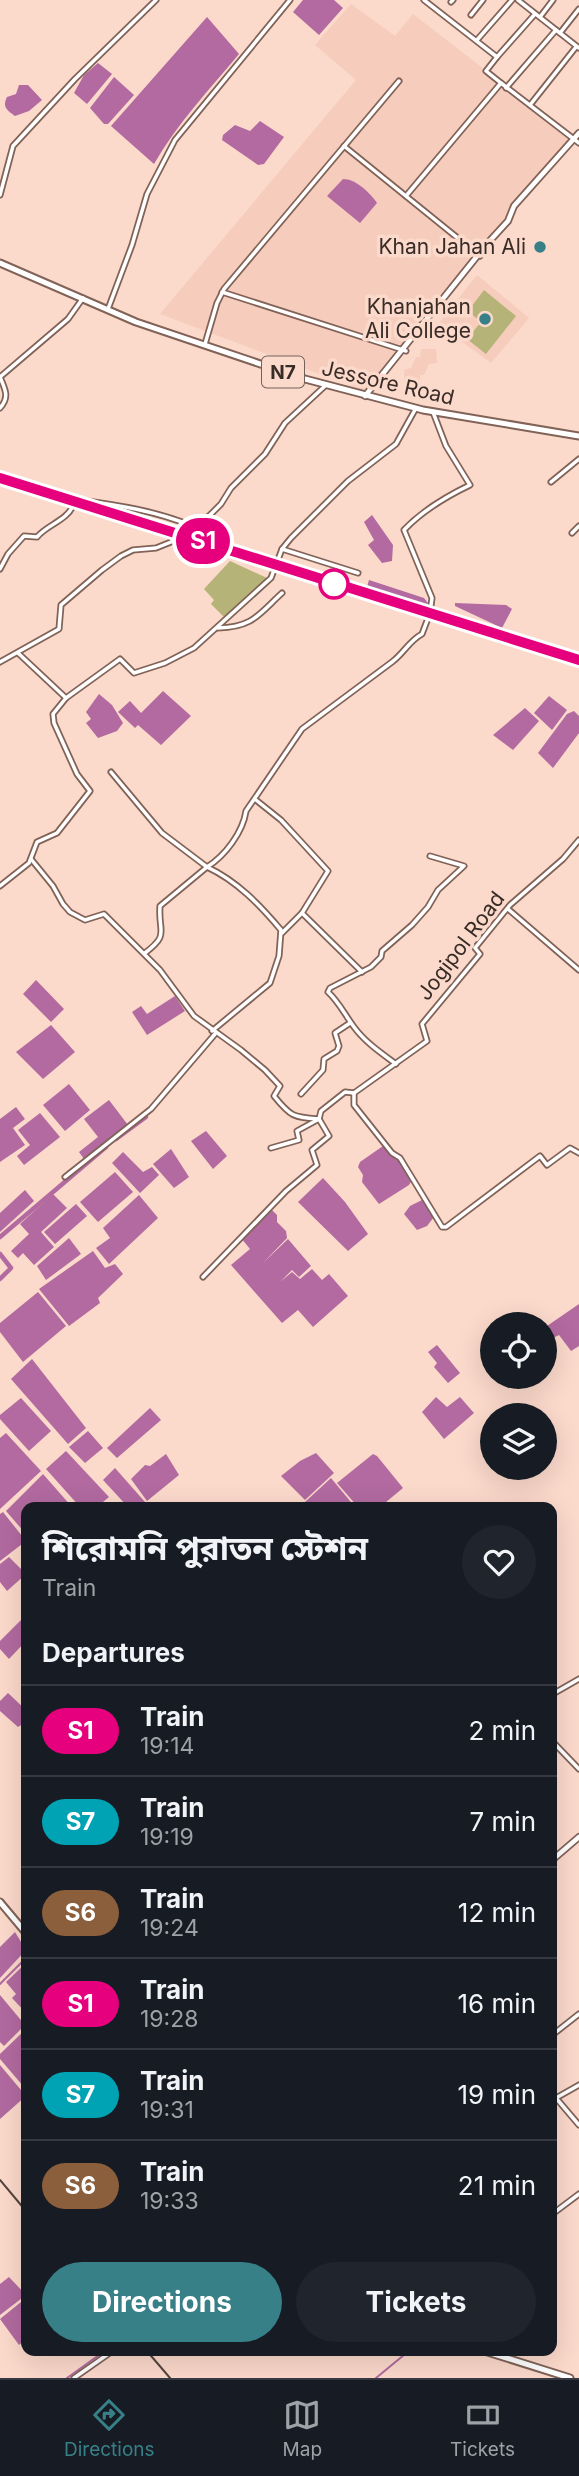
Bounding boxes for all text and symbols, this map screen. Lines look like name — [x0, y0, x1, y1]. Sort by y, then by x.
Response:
place label: Khan Jahan Ali — [378, 234, 526, 259]
marker: Khan Jahan Ali — [532, 239, 548, 255]
place label: Khanjahan Ali College — [365, 294, 471, 343]
marker: Khanjahan Ali College — [477, 311, 493, 327]
street label: Jessore Road — [319, 355, 457, 410]
road number: N7 — [262, 356, 304, 388]
line badge: S1 — [172, 518, 234, 564]
text: S1 — [190, 526, 216, 555]
unlabelled marker — [319, 569, 349, 599]
street label: Jogipol Road — [412, 886, 510, 1005]
map controls — [480, 1312, 557, 1480]
button: locate — [480, 1312, 557, 1389]
button: layers — [480, 1403, 557, 1480]
button: heart — [462, 1525, 536, 1599]
text: শিরোমনি পুরাতন স্টেশন — [42, 1528, 368, 1568]
text: Train — [42, 1574, 96, 1602]
text: Departures — [42, 1637, 185, 1668]
text: Train — [140, 1701, 204, 1732]
text: 2 min — [468, 1715, 536, 1746]
text: S1 — [67, 1716, 94, 1745]
text: 19:14 — [140, 1732, 194, 1760]
text: Train — [140, 1792, 204, 1823]
text: 7 min — [470, 1806, 536, 1837]
text: S7 — [66, 1807, 95, 1836]
text: 19:19 — [140, 1823, 194, 1851]
text: Train — [140, 1883, 204, 1914]
text: 12 min — [458, 1897, 536, 1928]
text: S6 — [65, 1898, 96, 1927]
text: 19:24 — [140, 1914, 199, 1942]
text: Train — [140, 1974, 204, 2005]
text: 16 min — [458, 1988, 536, 2019]
text: S1 — [67, 1989, 94, 2018]
text: 19:28 — [140, 2005, 199, 2033]
text: Train — [140, 2065, 204, 2096]
text: 19 min — [458, 2079, 536, 2110]
text: S7 — [66, 2080, 95, 2109]
text: 19:31 — [140, 2096, 194, 2124]
text: Train — [140, 2156, 204, 2187]
text: 21 min — [458, 2170, 536, 2201]
text: S6 — [65, 2171, 96, 2200]
text: 19:33 — [140, 2187, 199, 2215]
button: Directions — [42, 2262, 282, 2342]
button: Tickets — [296, 2262, 536, 2342]
tab: Directions — [64, 2396, 155, 2461]
tab: Map — [283, 2396, 322, 2461]
tab: Tickets — [450, 2396, 515, 2461]

